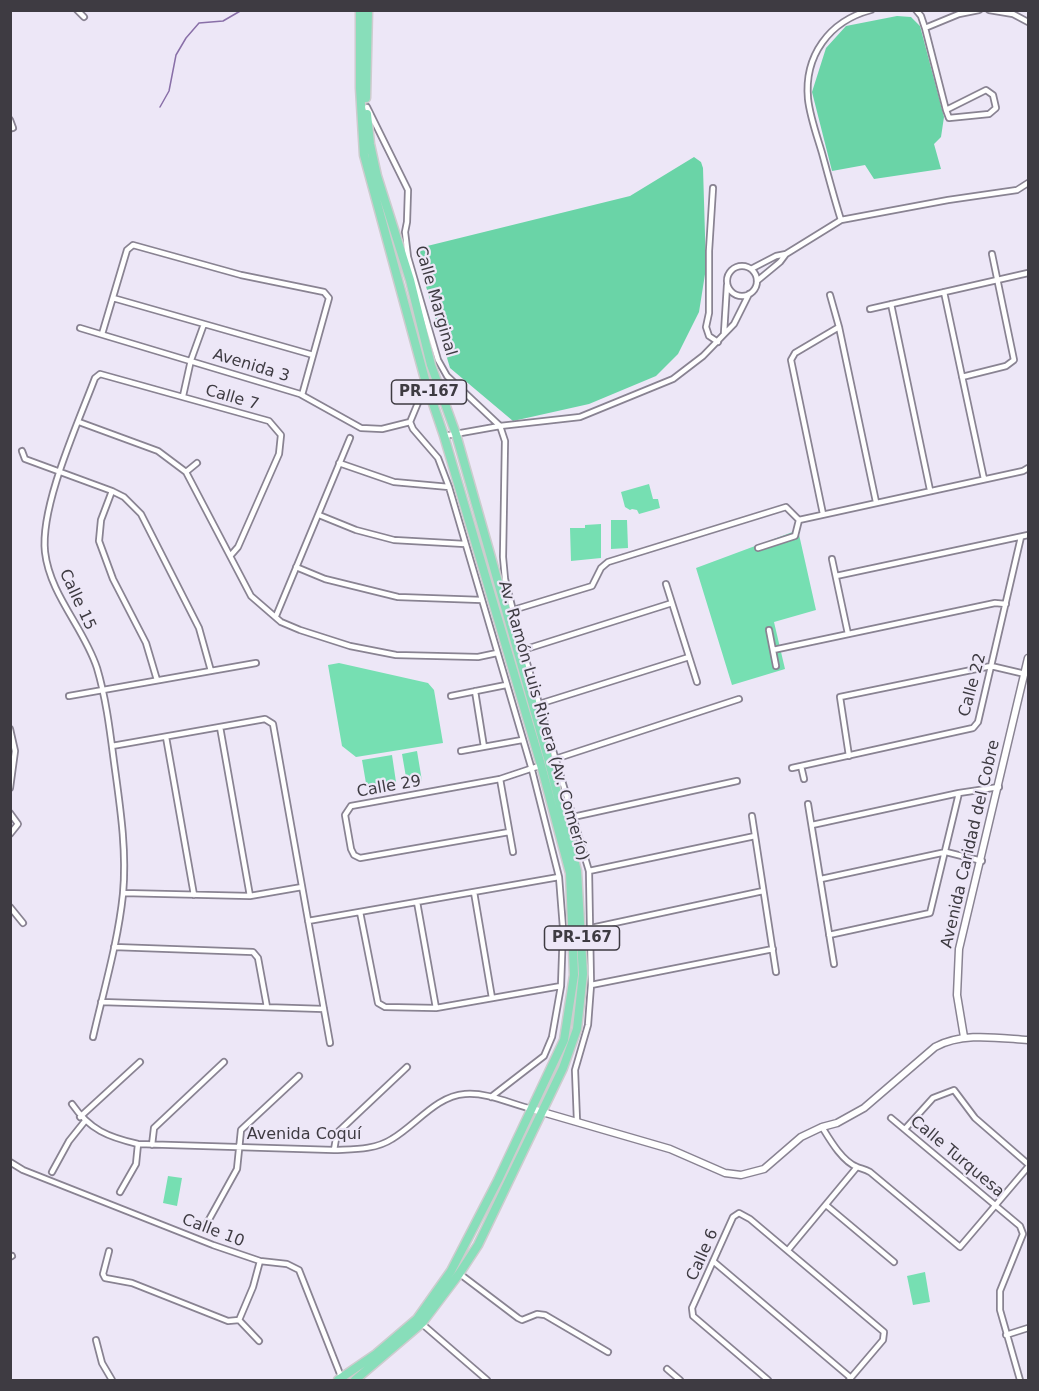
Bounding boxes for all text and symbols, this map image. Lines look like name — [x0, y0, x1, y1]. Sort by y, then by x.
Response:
street label: Calle Marginal — [410, 244, 460, 358]
street label: Avenida 3 — [210, 345, 292, 387]
road number: PR-167 — [392, 380, 466, 404]
street label: Calle 7 — [203, 381, 261, 415]
street label: Calle 15 — [55, 566, 99, 634]
street label: Av. Ramón Luis Rivera (Av. Comerío) — [494, 579, 592, 863]
street label: Calle 22 — [955, 651, 991, 719]
street label: Avenida Caridad del Cobre — [938, 738, 1004, 950]
street label: Calle 29 — [355, 772, 423, 802]
road number: PR-167 — [544, 926, 620, 950]
street label: Calle Turquesa — [906, 1112, 1008, 1202]
street label: Avenida Coquí — [247, 1125, 361, 1145]
street label: Calle 10 — [179, 1210, 247, 1252]
street label: Calle 6 — [683, 1226, 723, 1284]

